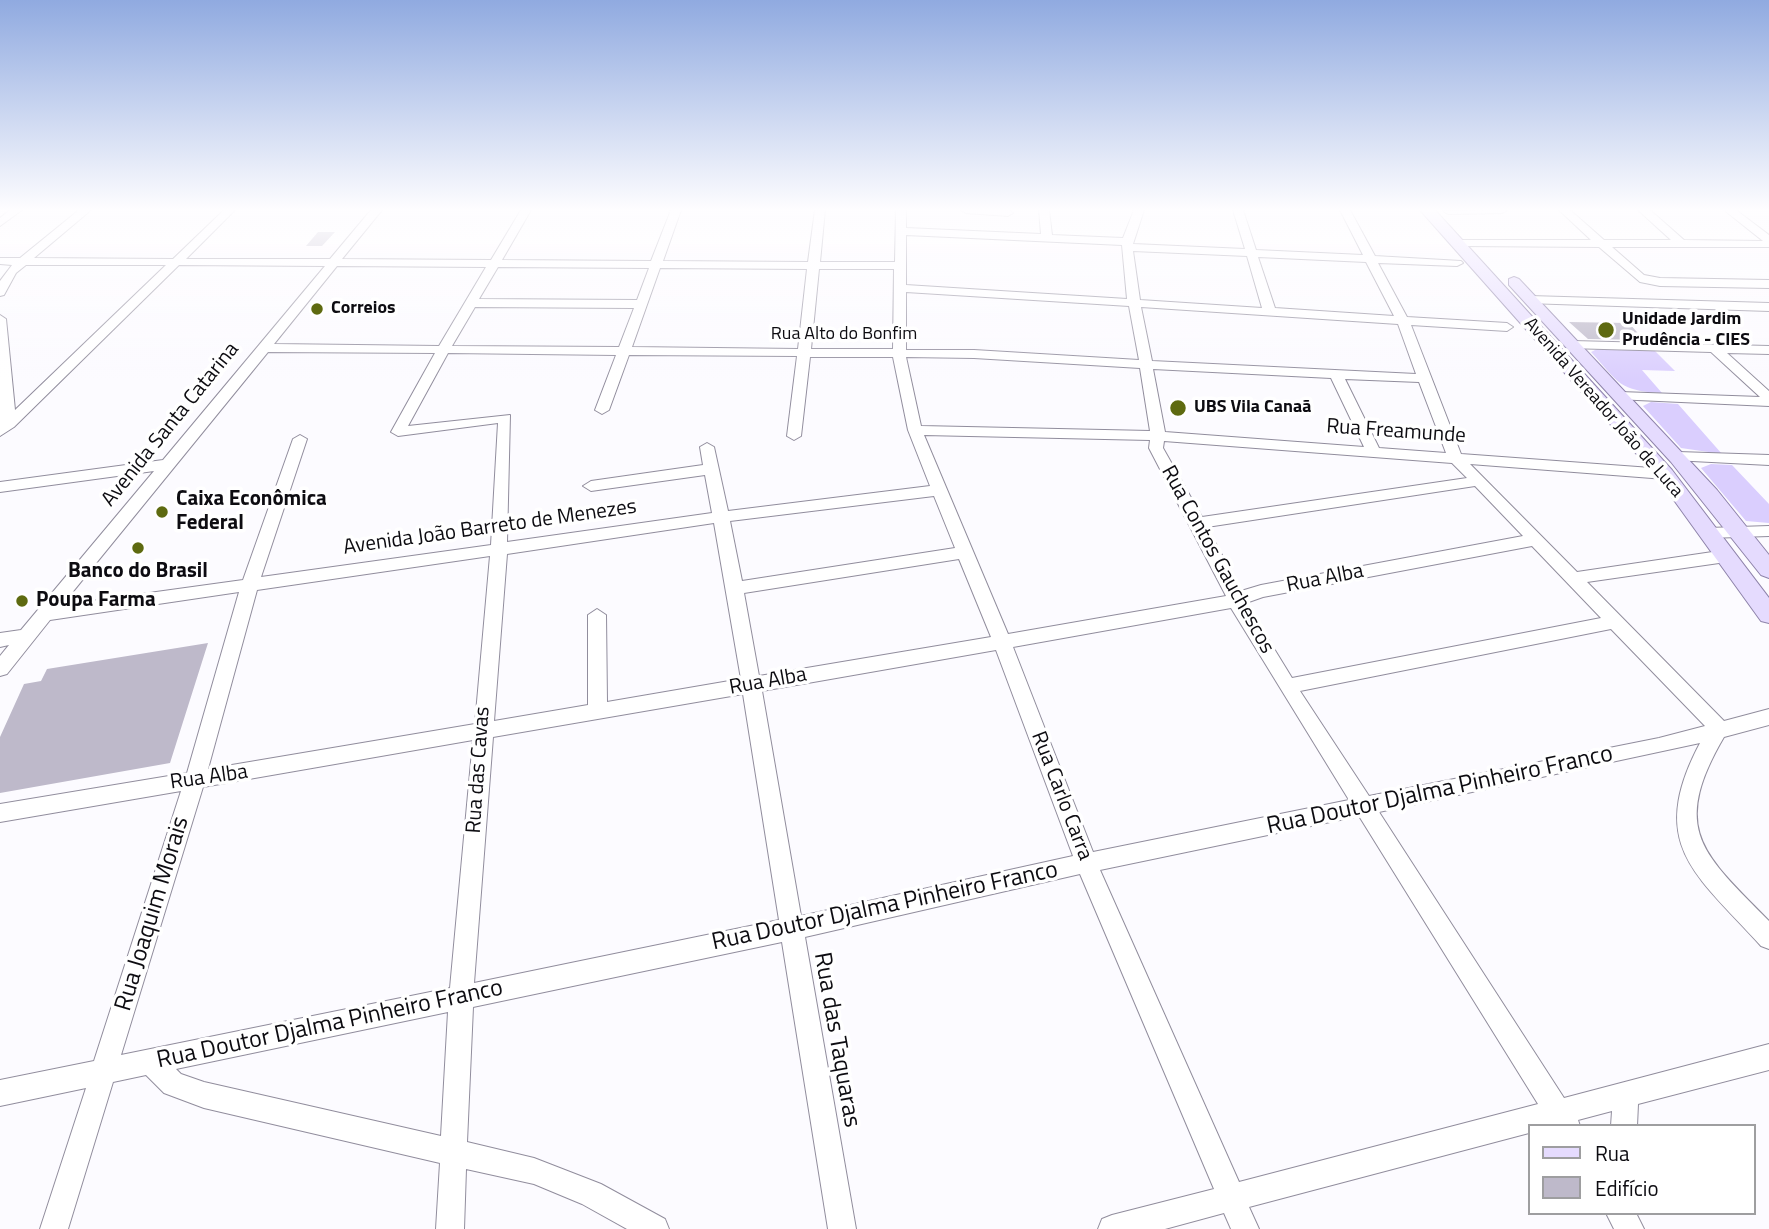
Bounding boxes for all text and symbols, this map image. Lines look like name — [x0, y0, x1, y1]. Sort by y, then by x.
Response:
place label: Correios — [331, 298, 395, 320]
marker: Correios — [309, 301, 325, 317]
place label: Unidade Jardim Prudência - CIES — [1622, 309, 1750, 352]
street label: Avenida Vereador João de Luca — [1519, 314, 1687, 502]
marker: Unidade Jardim Prudência - CIES — [1596, 320, 1616, 340]
street label: Rua Alto do Bonfim — [771, 324, 917, 346]
street label: Avenida Santa Catarina — [97, 338, 245, 512]
place label: UBS Vila Canaã — [1194, 397, 1311, 419]
marker: UBS Vila Canaã — [1168, 398, 1188, 418]
street label: Rua Freamunde — [1325, 415, 1467, 449]
street label: Rua Contos Gauchescos — [1155, 462, 1279, 658]
place label: Caixa Econômica Federal — [176, 487, 327, 537]
street label: Avenida João Barreto de Menezes — [342, 495, 638, 561]
marker: Caixa Econômica Federal — [154, 504, 170, 520]
marker: Banco do Brasil — [130, 540, 146, 556]
place label: Banco do Brasil — [68, 559, 208, 585]
street label: Rua Alba — [1284, 559, 1366, 599]
place label: Poupa Farma — [36, 588, 156, 614]
marker: Poupa Farma — [14, 593, 30, 609]
street label: Rua Alba — [727, 663, 809, 701]
street label: Rua das Cavas — [462, 706, 496, 834]
street label: Rua Carlo Carra — [1025, 728, 1097, 864]
street label: Rua Doutor Djalma Pinheiro Franco — [1264, 740, 1616, 842]
street label: Rua Alba — [169, 760, 249, 796]
street label: Rua Joaquim Morais — [110, 813, 196, 1015]
street label: Rua Doutor Djalma Pinheiro Franco — [709, 856, 1061, 958]
street label: Rua das Taquaras — [806, 950, 866, 1130]
street label: Rua Doutor Djalma Pinheiro Franco — [154, 974, 506, 1076]
legend — [1528, 1124, 1755, 1215]
text: Rua — [1595, 1137, 1630, 1169]
text: Edifício — [1595, 1172, 1659, 1204]

